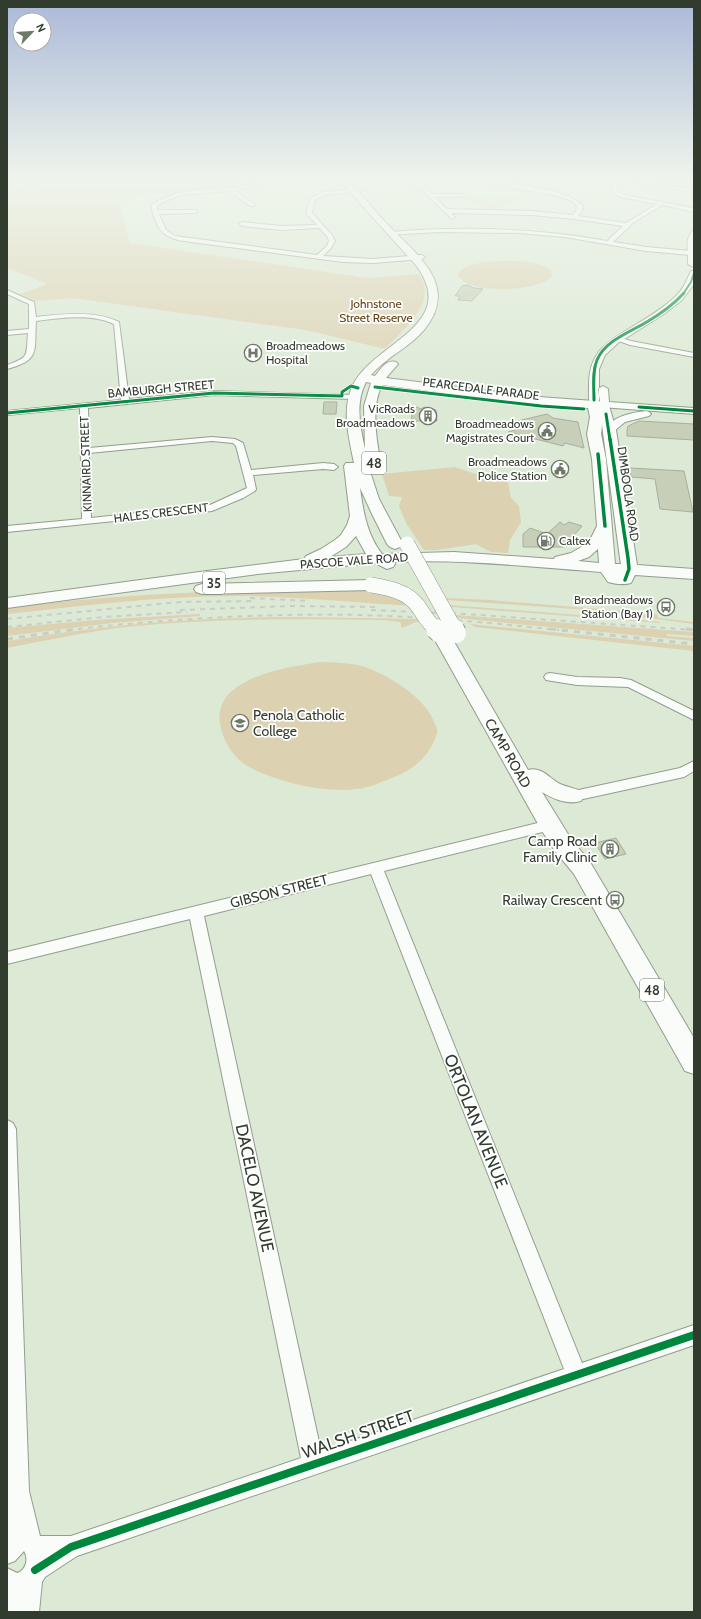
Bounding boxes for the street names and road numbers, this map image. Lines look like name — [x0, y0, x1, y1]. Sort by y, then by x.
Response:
street label: PEARCEDALE PARADE — [422, 374, 541, 403]
street label: BAMBURGH STREET — [107, 376, 215, 401]
street label: KINNAIRD STREET — [76, 415, 95, 512]
street label: DIMBOOLA ROAD — [614, 446, 643, 543]
road number: 48 — [362, 452, 386, 474]
street label: HALES CRESCENT — [113, 499, 210, 526]
street label: PASCOE VALE ROAD — [299, 549, 409, 572]
road number: 35 — [203, 572, 225, 594]
street label: CAMP ROAD — [481, 715, 535, 791]
street label: GIBSON STREET — [228, 870, 330, 912]
road number: 48 — [640, 979, 664, 1001]
street label: ORTOLAN AVENUE — [440, 1051, 512, 1191]
street label: DACELO AVENUE — [232, 1122, 278, 1254]
street label: WALSH STREET — [299, 1405, 417, 1463]

